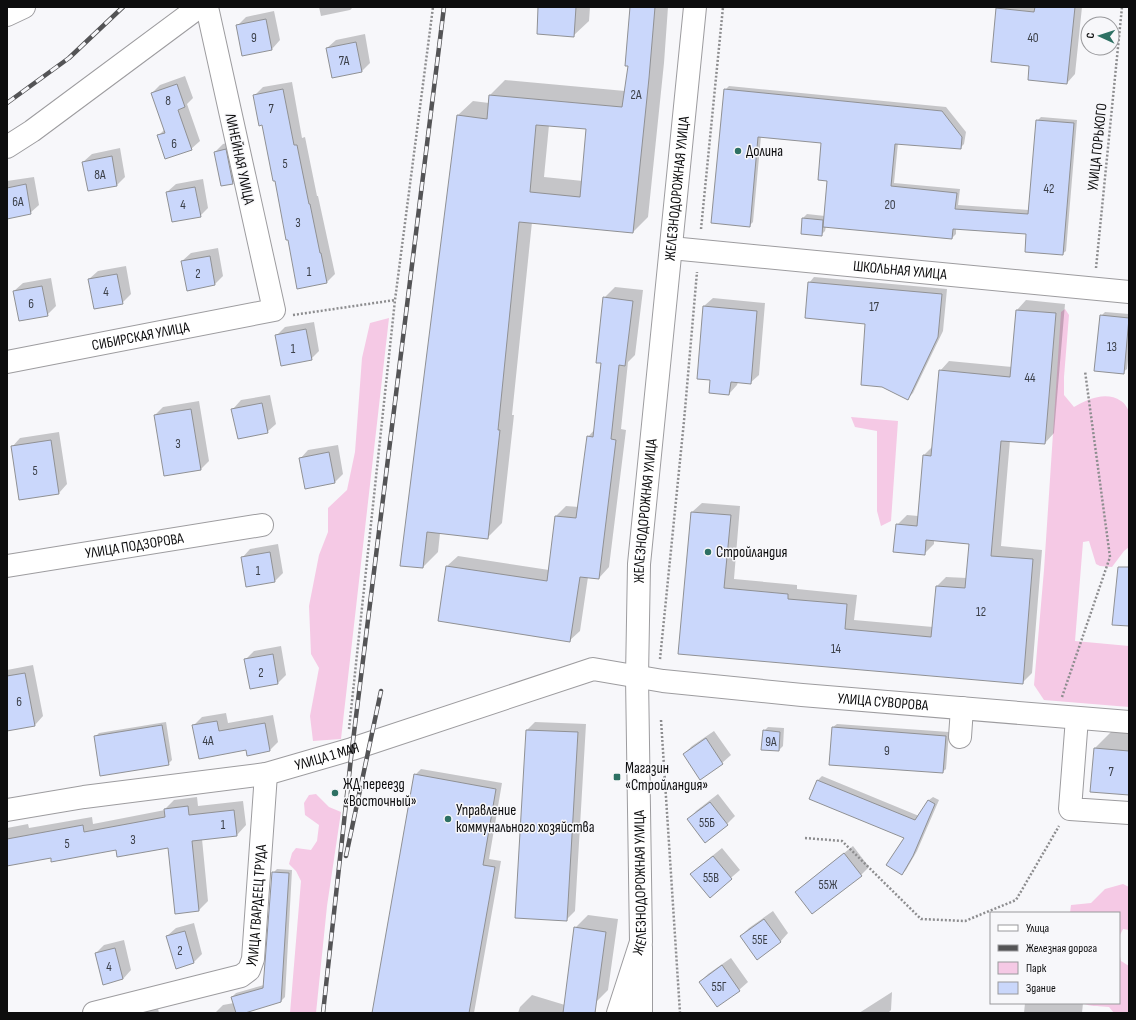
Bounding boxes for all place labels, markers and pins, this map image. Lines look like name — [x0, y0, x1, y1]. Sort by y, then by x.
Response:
place label: Долина — [746, 142, 783, 161]
marker: Долина — [733, 146, 743, 156]
place label: Стройландия — [716, 543, 788, 562]
marker: Стройландия — [703, 547, 713, 557]
place label: Магазин «Стройландия» — [625, 759, 708, 795]
marker: Магазин «Стройландия» — [612, 772, 622, 782]
place label: ЖД переезд «Восточный» — [343, 775, 417, 811]
marker: ЖД переезд «Восточный» — [330, 788, 340, 798]
place label: Управление коммунального хозяйства — [456, 801, 595, 837]
marker: Управление коммунального хозяйства — [443, 814, 453, 824]

